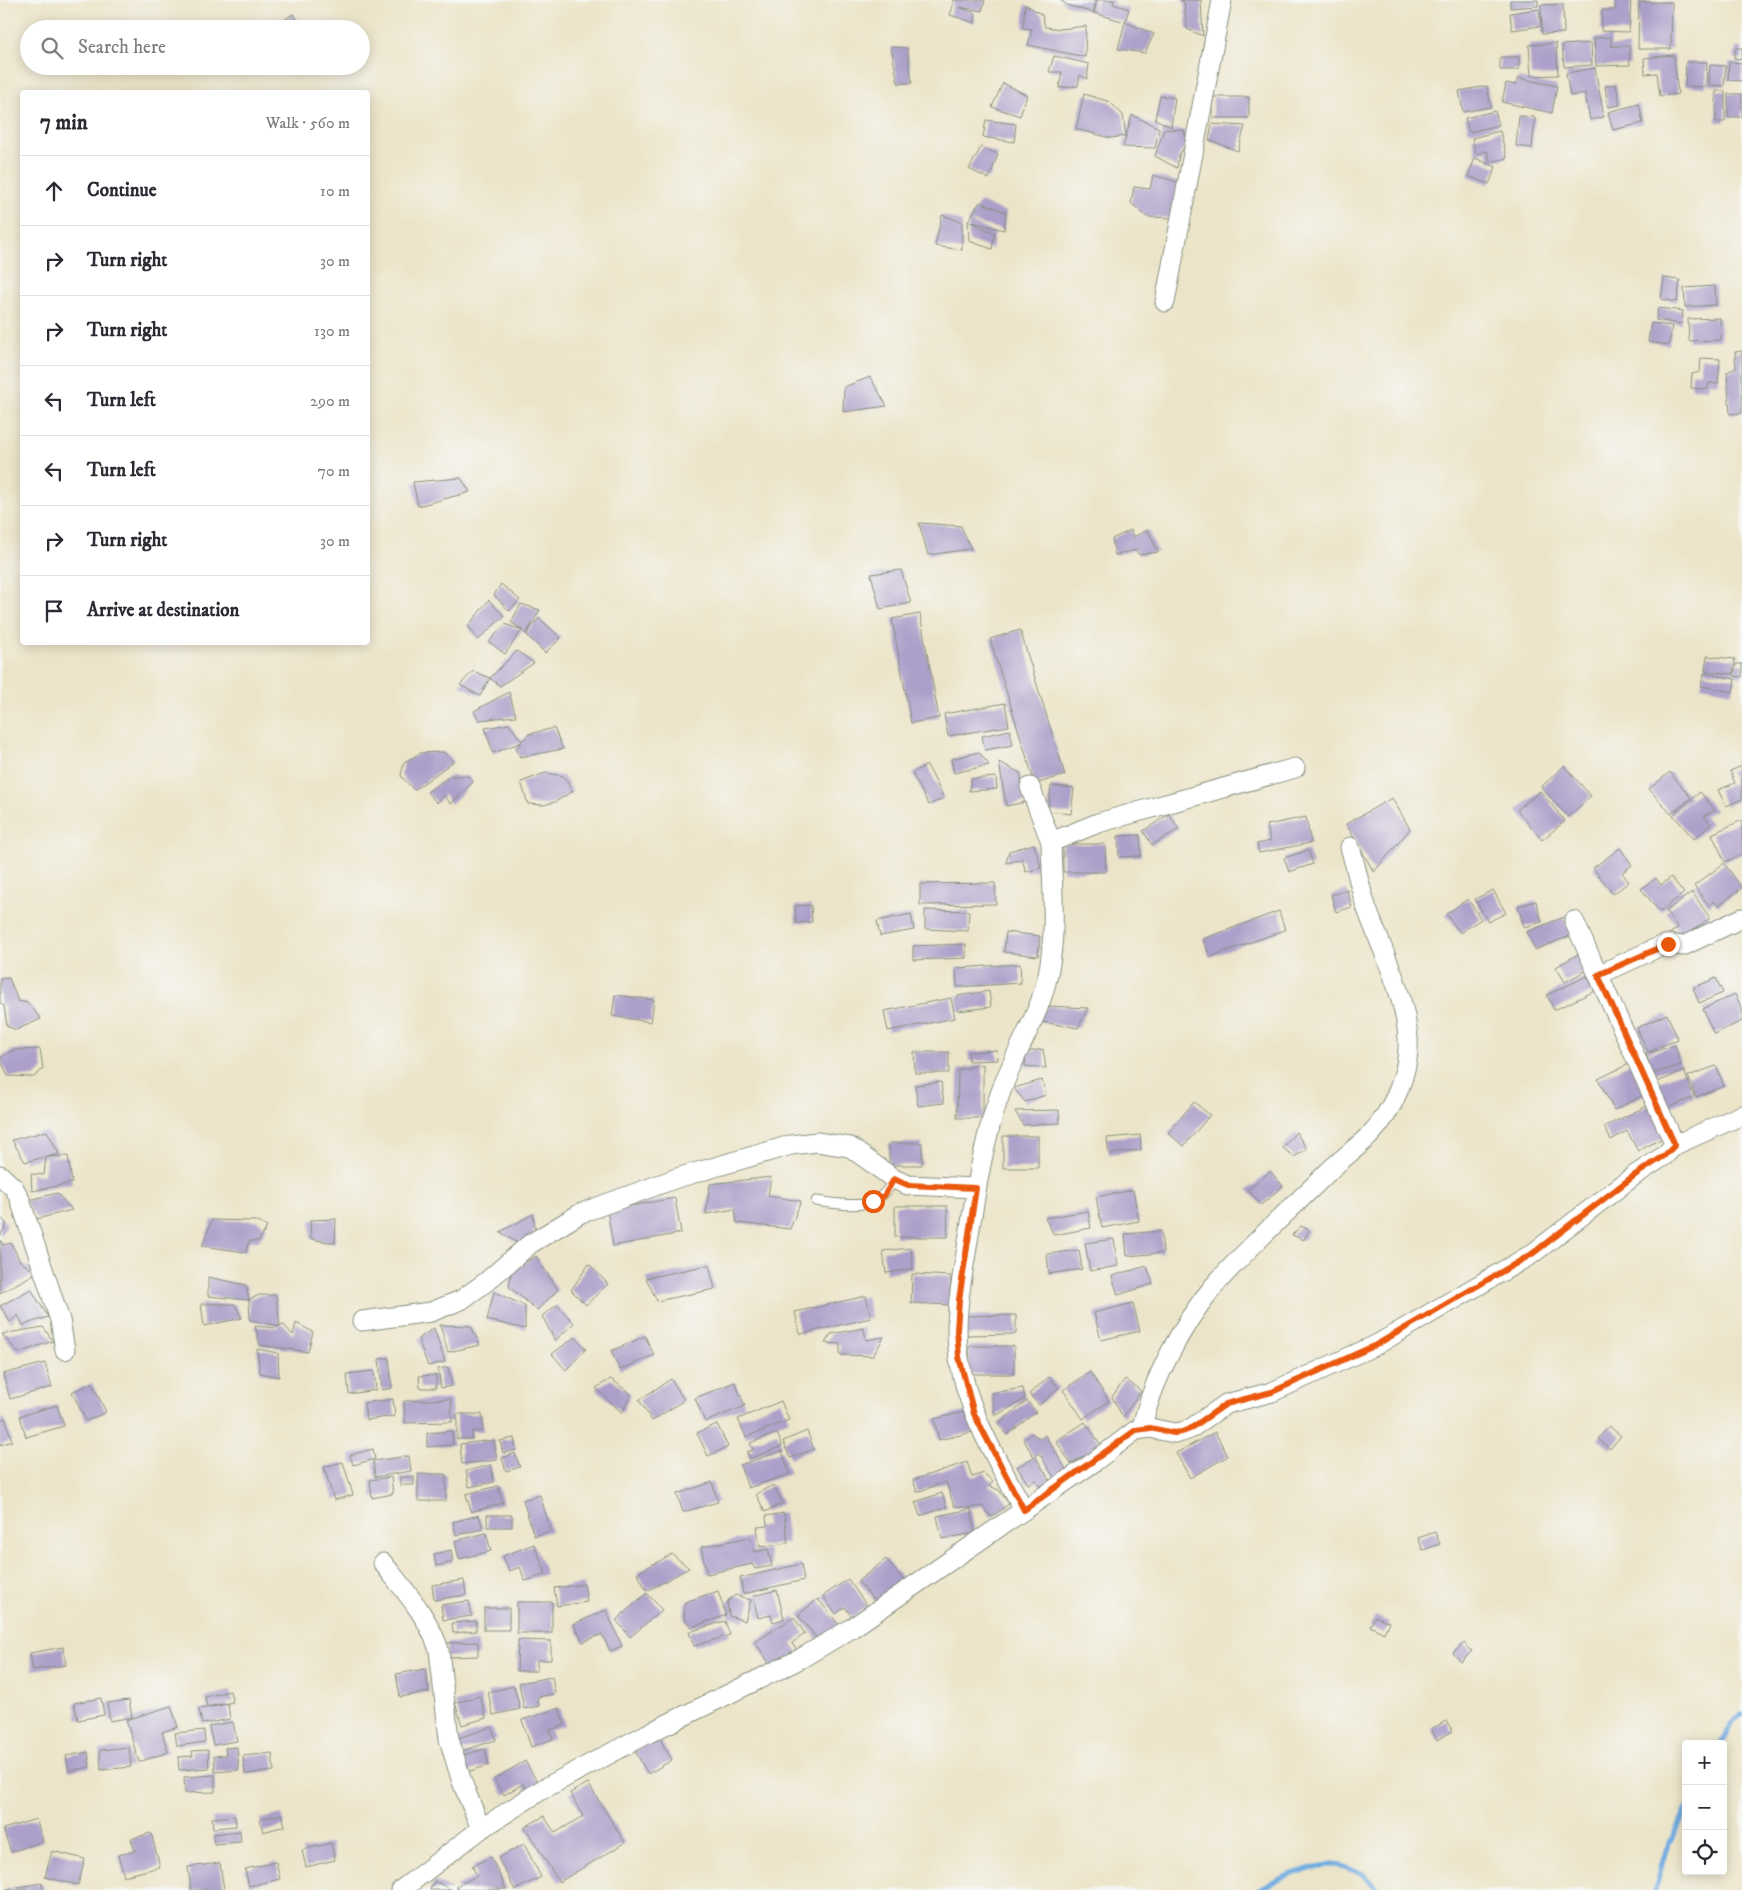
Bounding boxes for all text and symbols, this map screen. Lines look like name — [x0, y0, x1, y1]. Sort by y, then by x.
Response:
search box — [20, 20, 370, 75]
icon: search — [38, 34, 66, 62]
text: Search here — [78, 36, 166, 59]
text: 7 min — [40, 110, 88, 136]
text: Walk · 560 m — [266, 113, 350, 133]
icon: ahead — [40, 177, 68, 205]
text: Continue — [87, 179, 157, 202]
text: 10 m — [320, 181, 350, 201]
icon: right — [40, 247, 68, 275]
text: Turn right — [87, 249, 167, 272]
text: 30 m — [320, 251, 350, 271]
icon: right — [40, 317, 68, 345]
text: Turn right — [87, 319, 167, 342]
text: 130 m — [314, 321, 350, 341]
icon: left — [40, 387, 68, 415]
text: Turn left — [87, 389, 156, 412]
text: 290 m — [310, 391, 350, 411]
icon: left — [40, 457, 68, 485]
text: Turn left — [87, 459, 156, 482]
text: 70 m — [318, 461, 350, 481]
icon: right — [40, 527, 68, 555]
text: Turn right — [87, 529, 167, 552]
text: 30 m — [320, 531, 350, 551]
icon: arrive — [40, 597, 68, 625]
text: Arrive at destination — [87, 599, 239, 622]
route end — [1657, 933, 1680, 956]
route start — [862, 1190, 885, 1213]
map controls — [1682, 1740, 1727, 1875]
button: + — [1682, 1740, 1727, 1785]
button: − — [1682, 1785, 1727, 1830]
button: locate — [1682, 1830, 1727, 1875]

